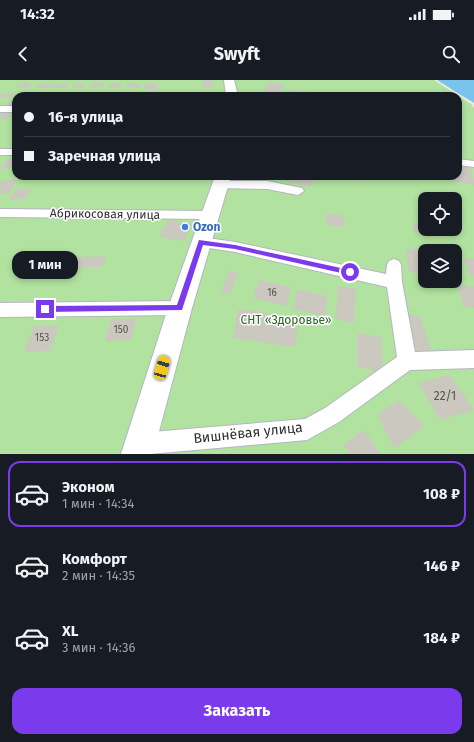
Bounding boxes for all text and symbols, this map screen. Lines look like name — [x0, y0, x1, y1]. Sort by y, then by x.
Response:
text: 14:32 — [20, 5, 55, 23]
icon: back — [12, 43, 34, 65]
text: Swyft — [214, 43, 260, 65]
icon: search — [440, 43, 462, 65]
text: 16-я улица — [48, 108, 123, 126]
text: Заречная улица — [48, 147, 161, 165]
map controls — [418, 192, 462, 288]
button: locate — [418, 192, 462, 236]
street label: Абрикосовая улица — [50, 206, 160, 222]
place label: Ozon — [193, 220, 221, 234]
marker: Ozon — [180, 222, 190, 232]
button: layers — [418, 244, 462, 288]
callout: 1 мин — [12, 251, 78, 279]
text: 1 мин — [28, 257, 62, 272]
route start — [341, 263, 359, 281]
house number: 16 — [267, 287, 277, 299]
route end — [36, 300, 54, 318]
park label: СНТ «Здоровье» — [240, 313, 332, 327]
house number: 150 — [114, 324, 129, 336]
house number: 153 — [35, 332, 49, 344]
car — [153, 355, 171, 381]
house number: 22/1 — [434, 389, 456, 403]
street label: Вишнёвая улица — [193, 419, 303, 447]
icon: car — [14, 476, 50, 512]
text: Эконом — [62, 478, 115, 496]
text: 108 ₽ — [423, 485, 460, 503]
text: 1 мин · 14:34 — [62, 496, 134, 511]
icon: car — [14, 548, 50, 584]
text: Комфорт — [62, 550, 127, 568]
text: 146 ₽ — [424, 557, 460, 575]
text: 2 мин · 14:35 — [62, 568, 135, 583]
icon: car — [14, 620, 50, 656]
text: XL — [62, 622, 78, 640]
text: 184 ₽ — [423, 629, 460, 647]
text: 3 мин · 14:36 — [62, 640, 135, 655]
button: Заказать — [12, 688, 462, 734]

